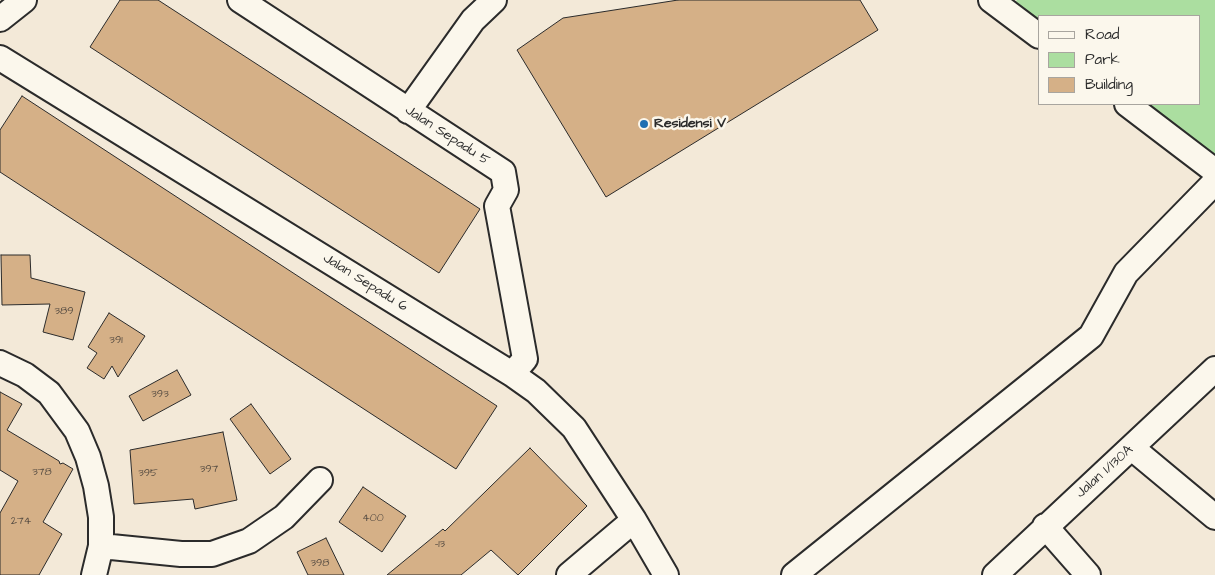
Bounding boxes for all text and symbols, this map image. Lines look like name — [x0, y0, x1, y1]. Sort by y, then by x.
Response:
legend — [1038, 15, 1200, 105]
text: Road — [1085, 24, 1119, 45]
text: Park — [1085, 49, 1120, 70]
text: Building — [1085, 74, 1133, 95]
street label: Jalan Sepadu 5 — [401, 102, 493, 170]
place label: Residensi V — [654, 116, 726, 132]
marker: Residensi V — [638, 118, 650, 130]
street label: Jalan Sepadu 6 — [320, 250, 410, 316]
house number: 389 — [55, 305, 73, 319]
house number: 391 — [109, 334, 123, 348]
house number: 393 — [151, 388, 169, 402]
street label: Jalan 1/130A — [1073, 442, 1137, 502]
house number: 397 — [200, 463, 218, 477]
house number: 378 — [32, 466, 52, 480]
house number: 395 — [138, 467, 158, 481]
house number: 400 — [362, 512, 384, 526]
house number: 274 — [11, 515, 31, 529]
house number: -13 — [435, 538, 445, 552]
house number: 398 — [311, 557, 329, 571]

